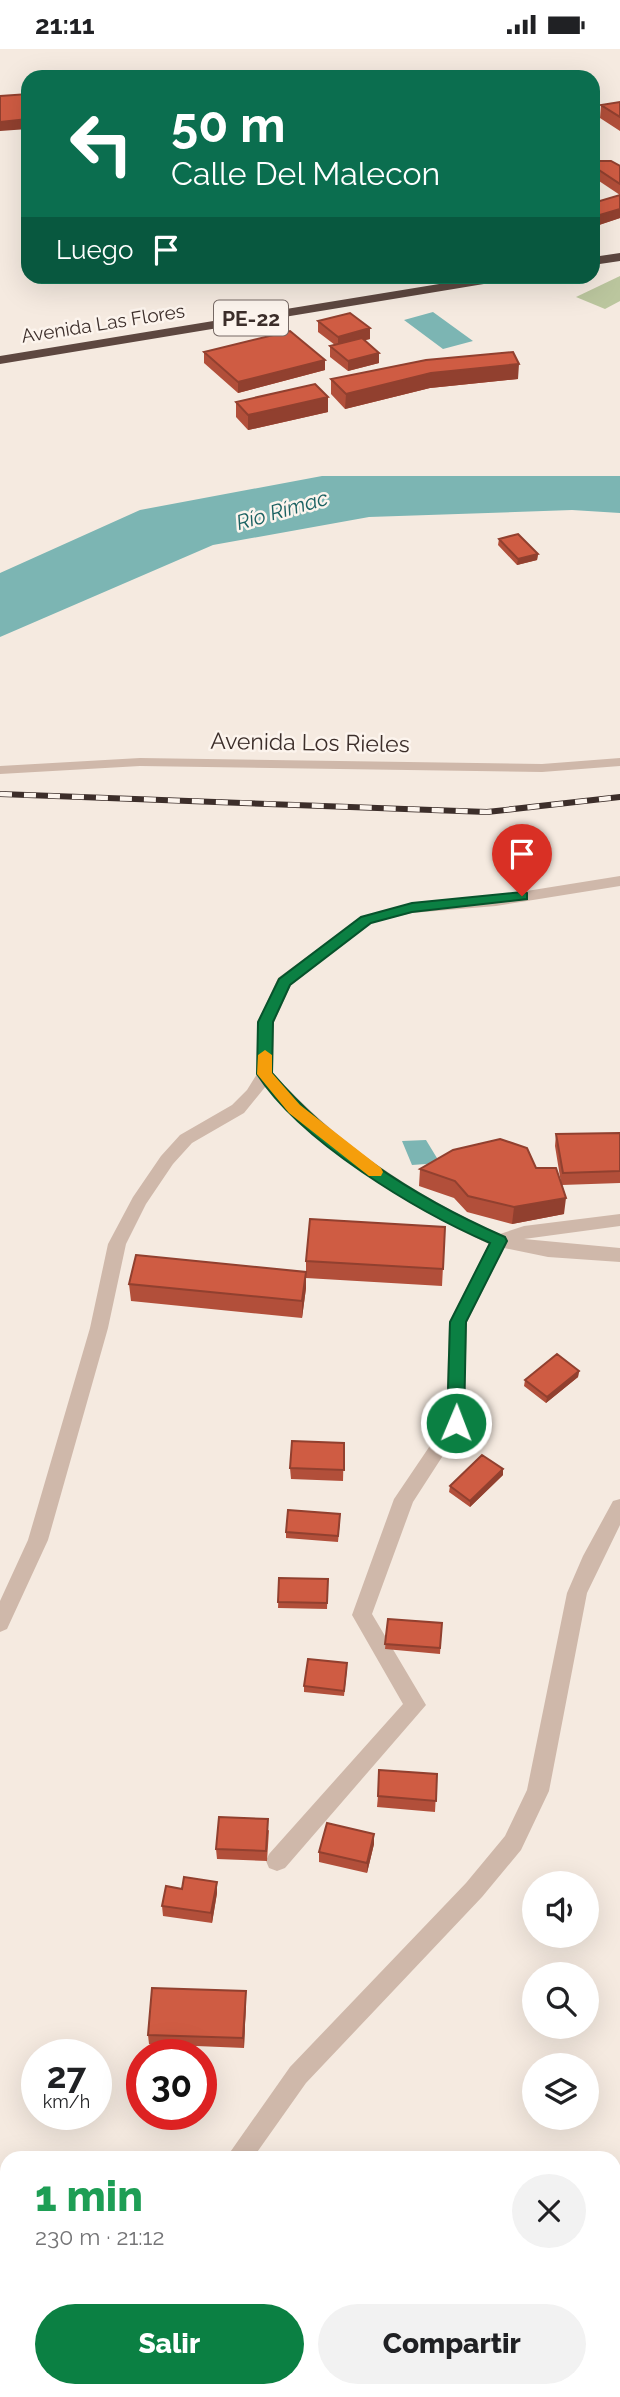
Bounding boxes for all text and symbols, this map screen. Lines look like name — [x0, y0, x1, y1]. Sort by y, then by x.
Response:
text: 21:11 — [35, 10, 95, 40]
text: 50 m — [171, 96, 286, 153]
icon: left — [56, 98, 147, 189]
text: Calle Del Malecon — [171, 155, 440, 192]
icon: arrive — [147, 231, 185, 269]
text: Luego — [56, 235, 133, 265]
street label: Avenida Las Flores — [20, 299, 186, 347]
road number: PE-22 — [214, 301, 288, 335]
water label: Río Rímac — [233, 485, 331, 535]
street label: Avenida Los Rieles — [210, 727, 410, 757]
pin — [492, 824, 552, 896]
icon: arrive — [503, 835, 541, 873]
position arrow — [419, 1386, 493, 1460]
map controls — [522, 1871, 599, 2130]
button: sound — [522, 1871, 599, 1948]
button: search — [522, 1962, 599, 2039]
speed limit sign: 30 — [126, 2039, 217, 2130]
button: layers — [522, 2053, 599, 2130]
text: 27 — [47, 2055, 86, 2096]
text: km/h — [43, 2091, 90, 2112]
text: 1 min — [35, 2172, 143, 2221]
button: close — [512, 2174, 586, 2248]
text: 230 m · 21:12 — [35, 2223, 164, 2250]
button: Salir — [35, 2304, 304, 2384]
button: Compartir — [318, 2304, 586, 2384]

